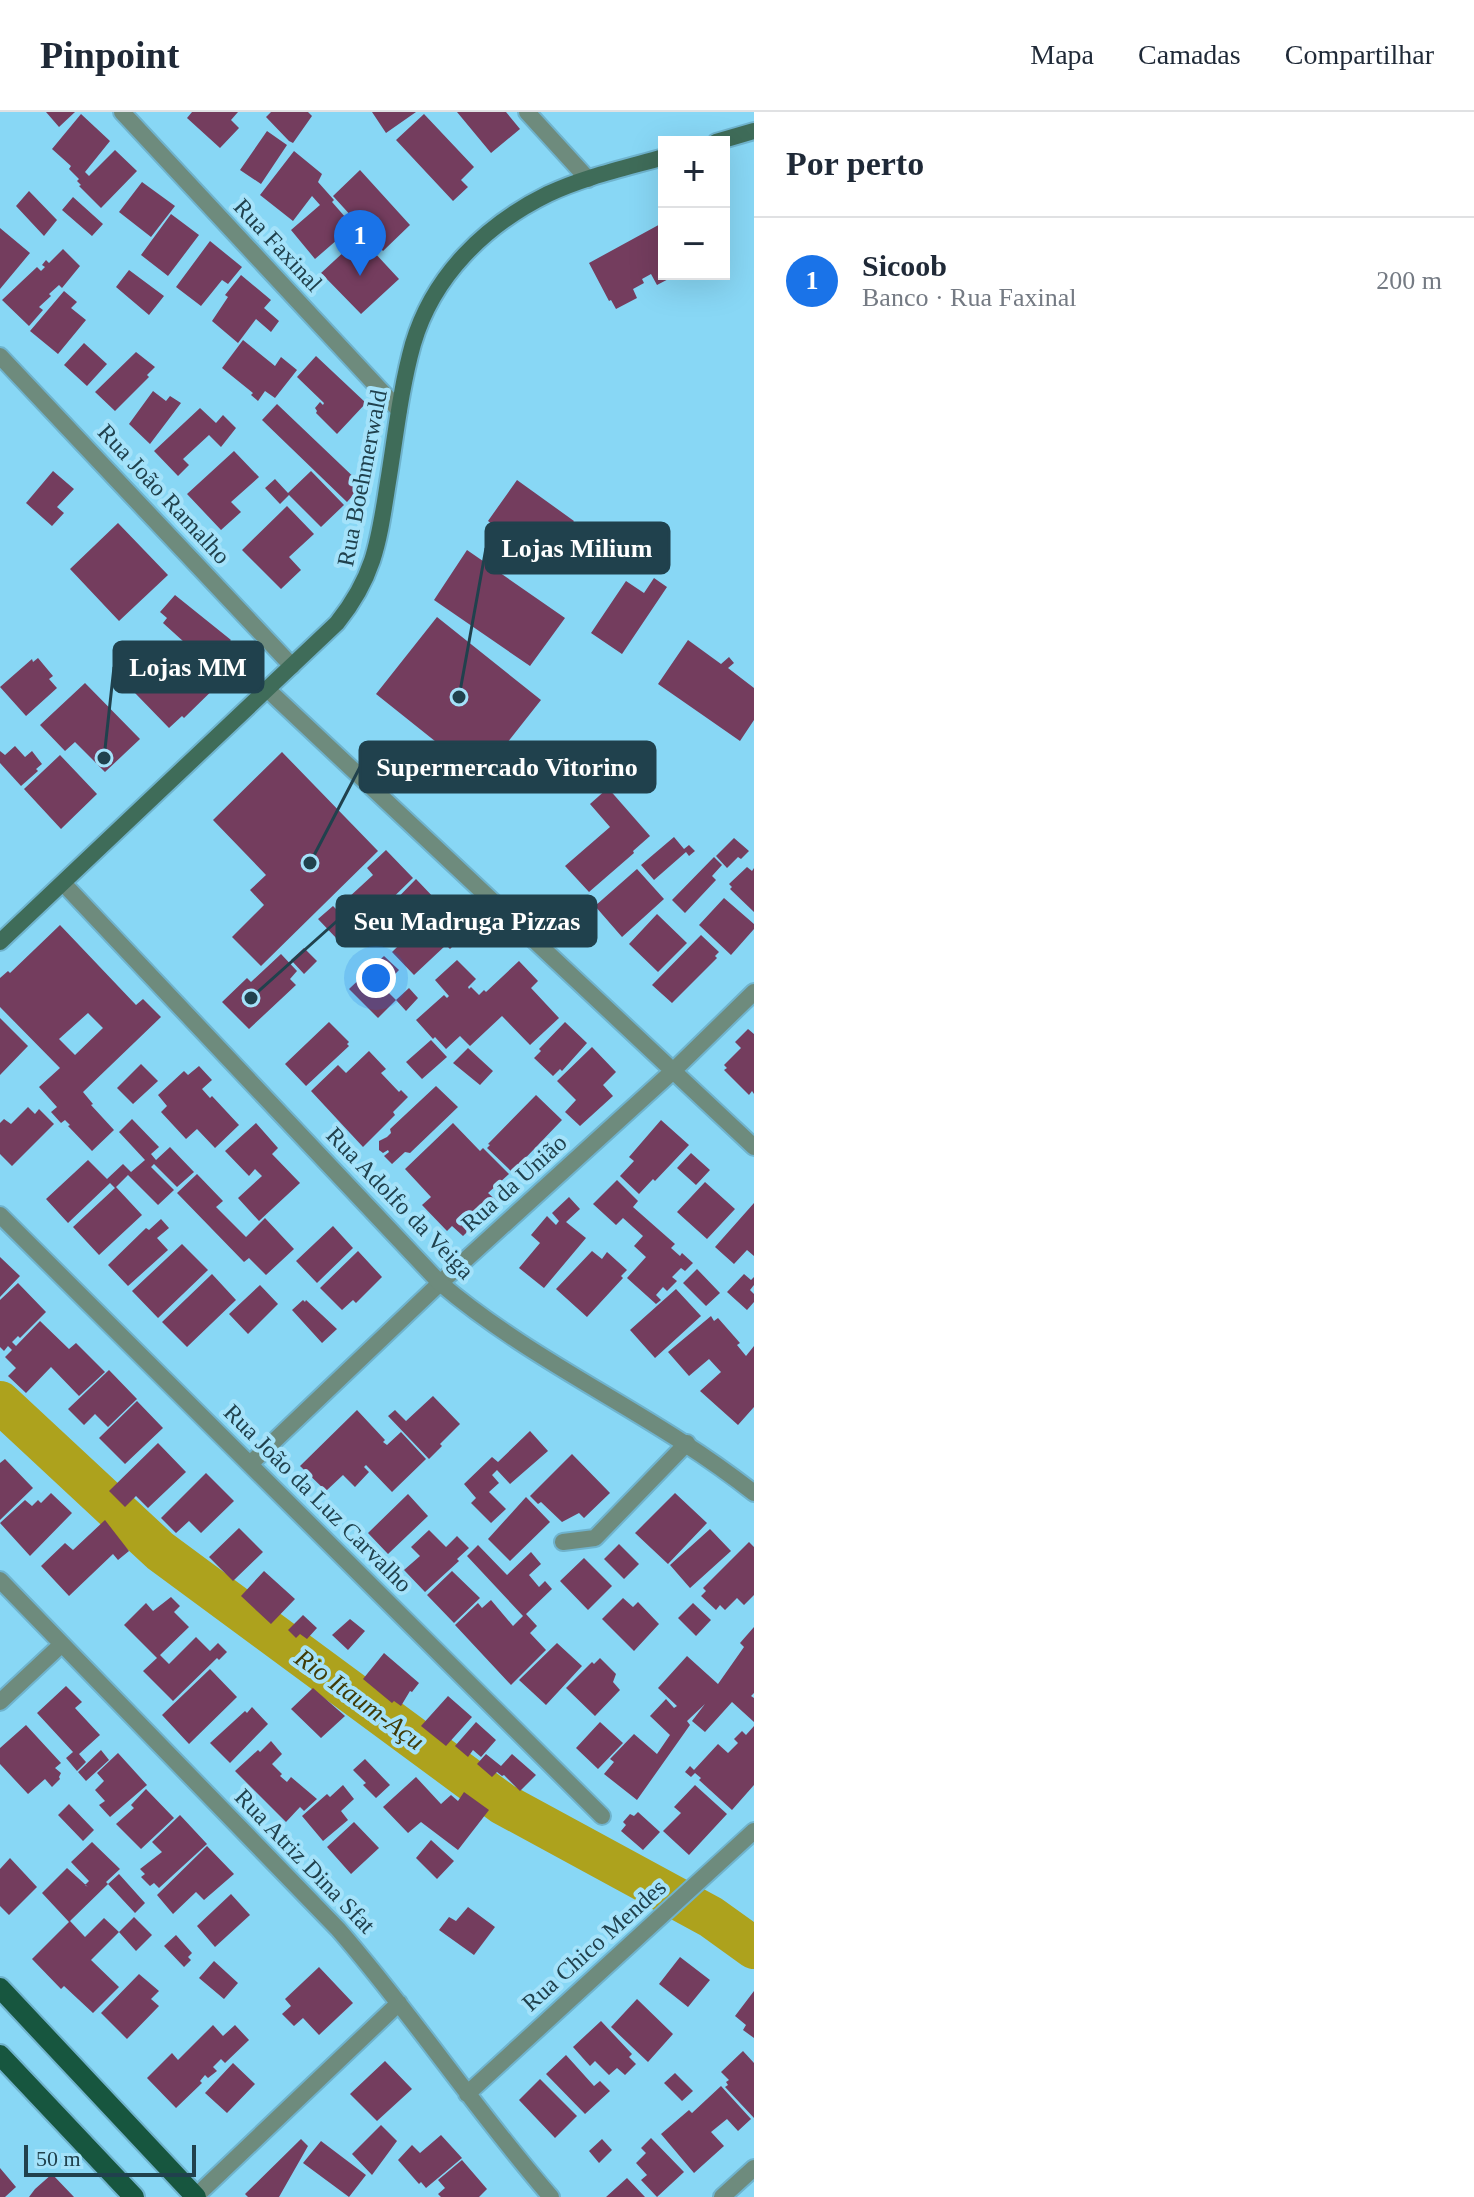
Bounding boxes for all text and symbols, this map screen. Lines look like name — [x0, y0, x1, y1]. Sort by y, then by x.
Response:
text: Pinpoint — [40, 34, 179, 76]
text: Mapa — [1030, 39, 1094, 70]
text: Camadas — [1138, 39, 1241, 70]
text: Compartilhar — [1285, 39, 1434, 70]
map controls — [658, 136, 730, 280]
button: + — [658, 136, 730, 208]
text: Por perto — [786, 145, 924, 182]
street label: Rua Faxinal — [229, 193, 328, 297]
button: − — [658, 208, 730, 280]
pin: 1 — [334, 210, 386, 276]
text: Sicoob — [862, 249, 947, 282]
text: 1 — [806, 266, 819, 295]
text: 200 m — [1376, 266, 1442, 295]
text: Banco · Rua Faxinal — [862, 283, 1076, 312]
street label: Rua Boehmerwald — [332, 388, 392, 568]
street label: Rua João Ramalho — [93, 419, 235, 569]
callout: Lojas Milium — [486, 523, 669, 573]
text: Lojas Milium — [502, 534, 653, 563]
callout: Lojas MM — [114, 642, 263, 692]
text: Lojas MM — [129, 653, 247, 682]
callout: Supermercado Vitorino — [360, 742, 655, 792]
text: Supermercado Vitorino — [376, 753, 638, 782]
callout: Seu Madruga Pizzas — [337, 896, 596, 946]
text: Seu Madruga Pizzas — [354, 907, 580, 936]
your location — [356, 958, 396, 998]
street label: Rua Adolfo da Veiga — [321, 1122, 479, 1284]
street label: Rua da União — [456, 1129, 572, 1237]
street label: Rua João da Luz Carvalho — [219, 1399, 417, 1597]
water label: Rio Itaum-Açu — [289, 1642, 430, 1756]
street label: Rua Atriz Dina Sfat — [230, 1784, 381, 1939]
street label: Rua Chico Mendes — [517, 1874, 671, 2016]
scale bar — [24, 2141, 196, 2177]
text: 50 m — [36, 2146, 81, 2171]

